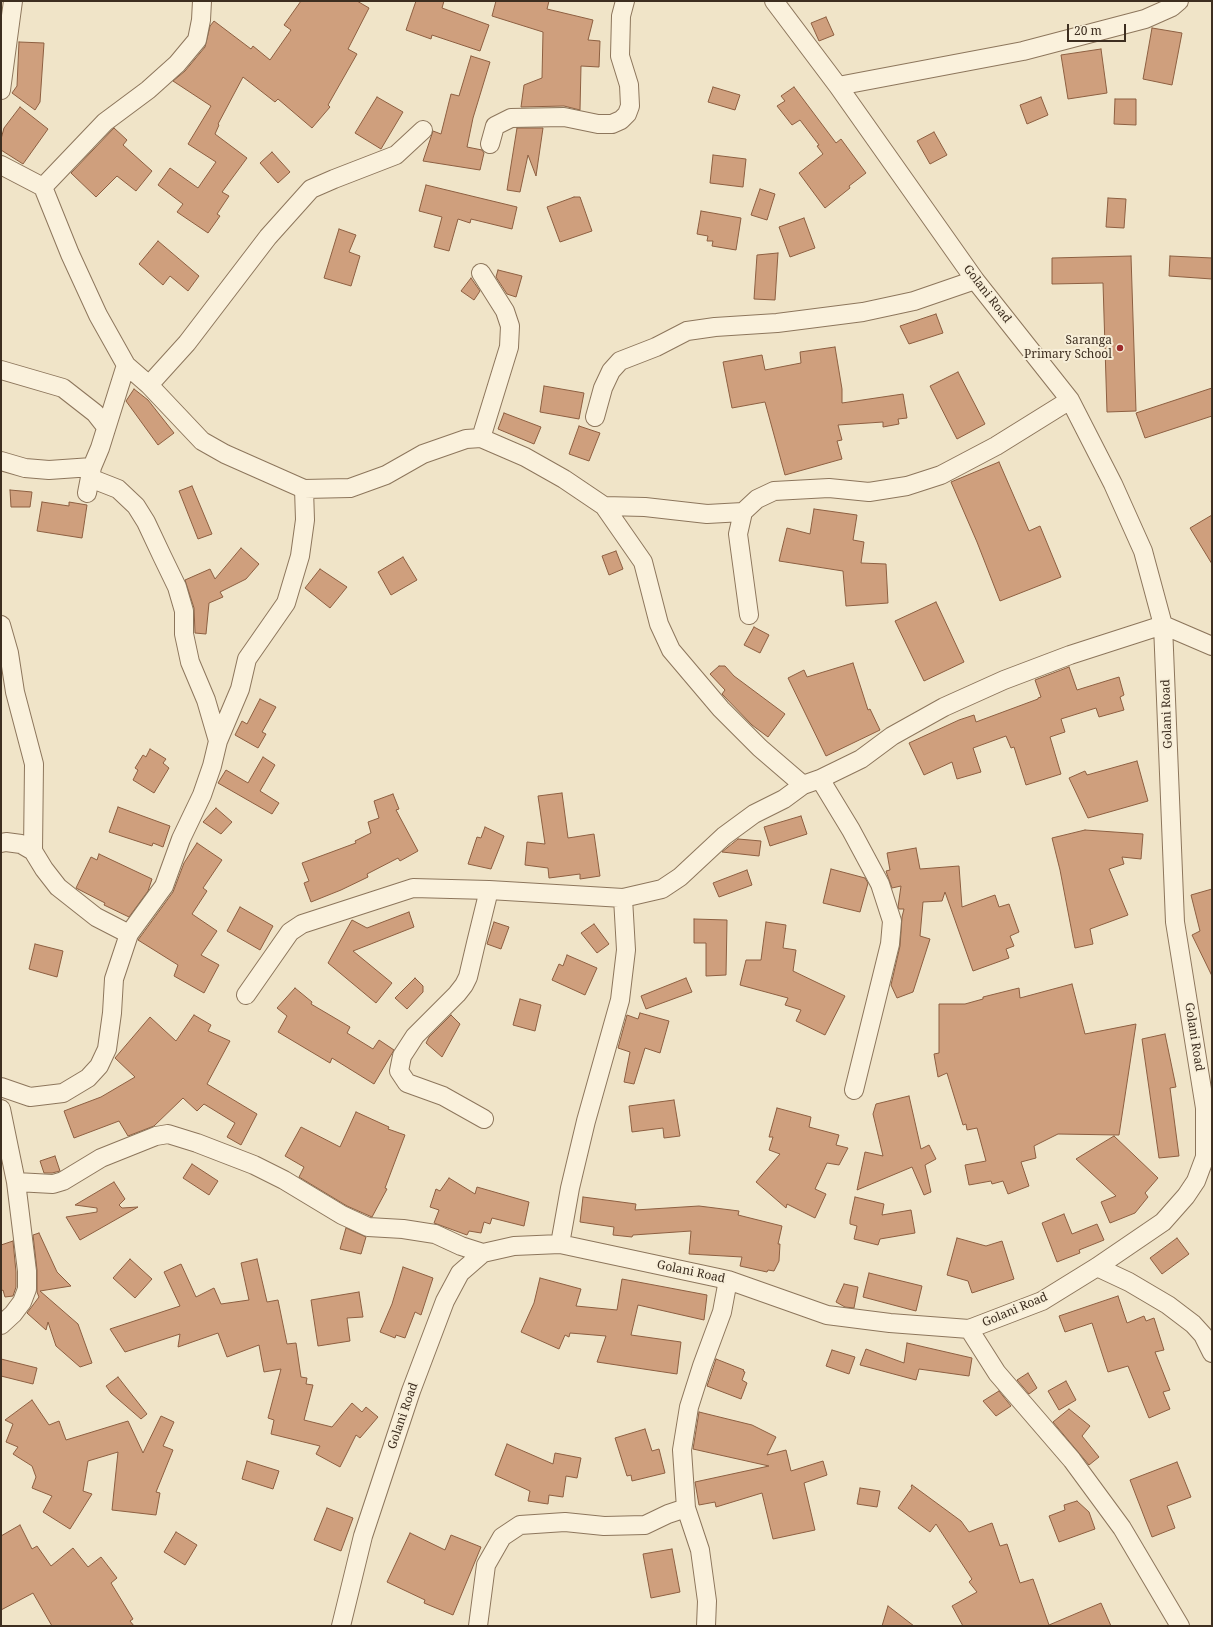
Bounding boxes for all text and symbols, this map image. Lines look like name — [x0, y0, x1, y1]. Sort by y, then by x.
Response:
scale bar — [1069, 16, 1128, 42]
text: 20 m — [1074, 22, 1102, 39]
street label: Golani Road — [960, 262, 1014, 326]
place label: Saranga Primary School — [1024, 334, 1112, 362]
marker: Saranga Primary School — [1115, 343, 1125, 353]
street label: Golani Road — [1159, 679, 1175, 749]
street label: Golani Road — [1181, 1002, 1207, 1072]
street label: Golani Road — [655, 1258, 727, 1286]
street label: Golani Road — [980, 1290, 1050, 1330]
street label: Golani Road — [385, 1381, 421, 1451]

